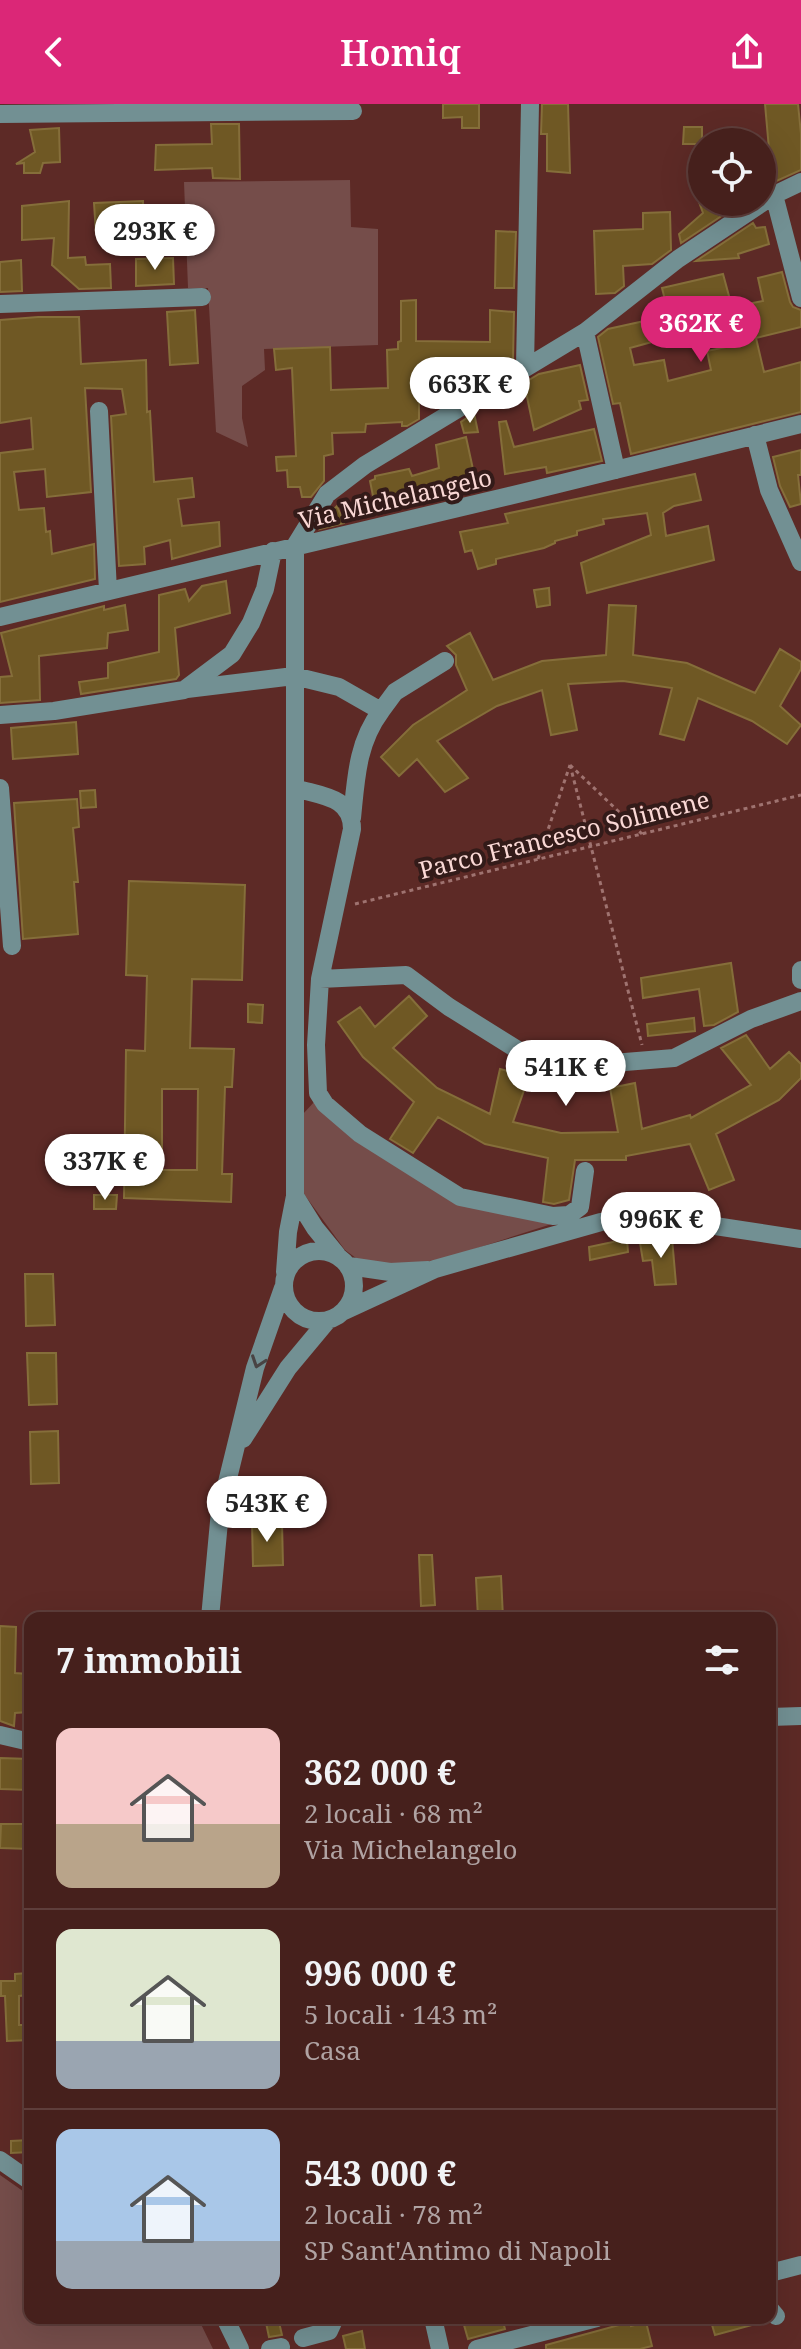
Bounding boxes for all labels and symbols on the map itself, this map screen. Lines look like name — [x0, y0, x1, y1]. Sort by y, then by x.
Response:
pin: 293K € — [90, 204, 220, 272]
pin: 362K € — [636, 296, 766, 364]
pin: 663K € — [405, 357, 535, 425]
street label: Via Michelangelo — [295, 460, 495, 536]
street label: Parco Francesco Solimene — [415, 782, 713, 886]
pin: 541K € — [501, 1040, 631, 1108]
pin: 337K € — [40, 1134, 170, 1202]
pin: 996K € — [596, 1192, 726, 1260]
one-way arrow — [252, 1354, 268, 1368]
pin: 543K € — [202, 1476, 332, 1544]

